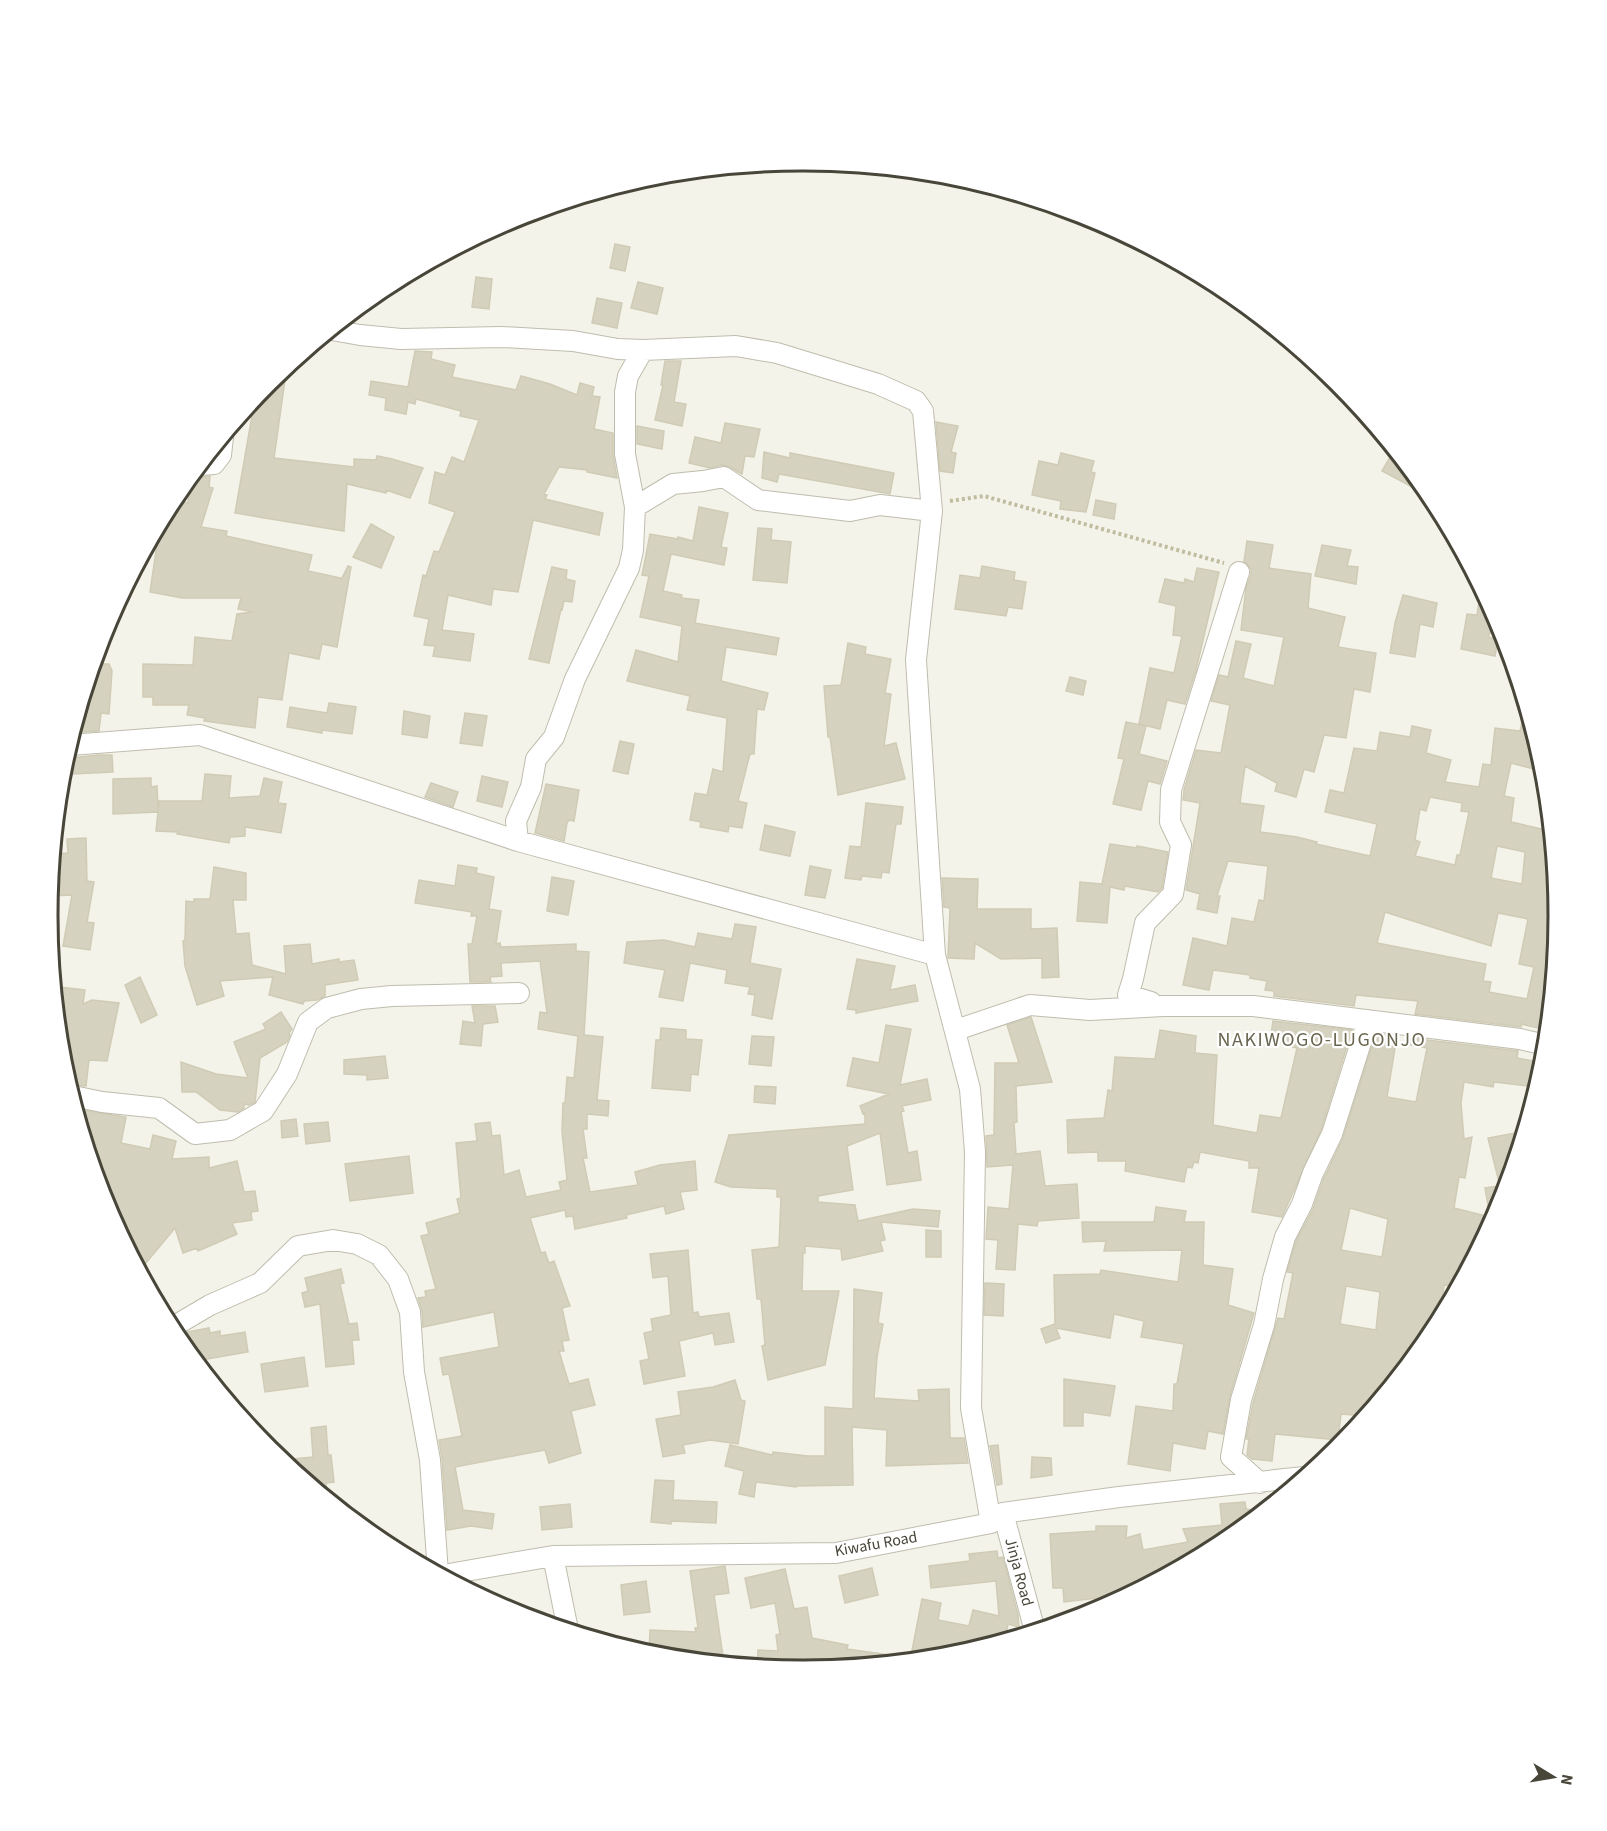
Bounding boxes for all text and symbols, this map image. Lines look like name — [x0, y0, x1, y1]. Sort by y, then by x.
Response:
district label: NAKIWOGO-LUGONJO — [1218, 1026, 1426, 1054]
street label: Kiwafu Road — [833, 1526, 919, 1562]
street label: Jinja Road — [999, 1535, 1039, 1609]
north arrow — [1523, 1747, 1583, 1807]
text: N — [1555, 1772, 1579, 1787]

